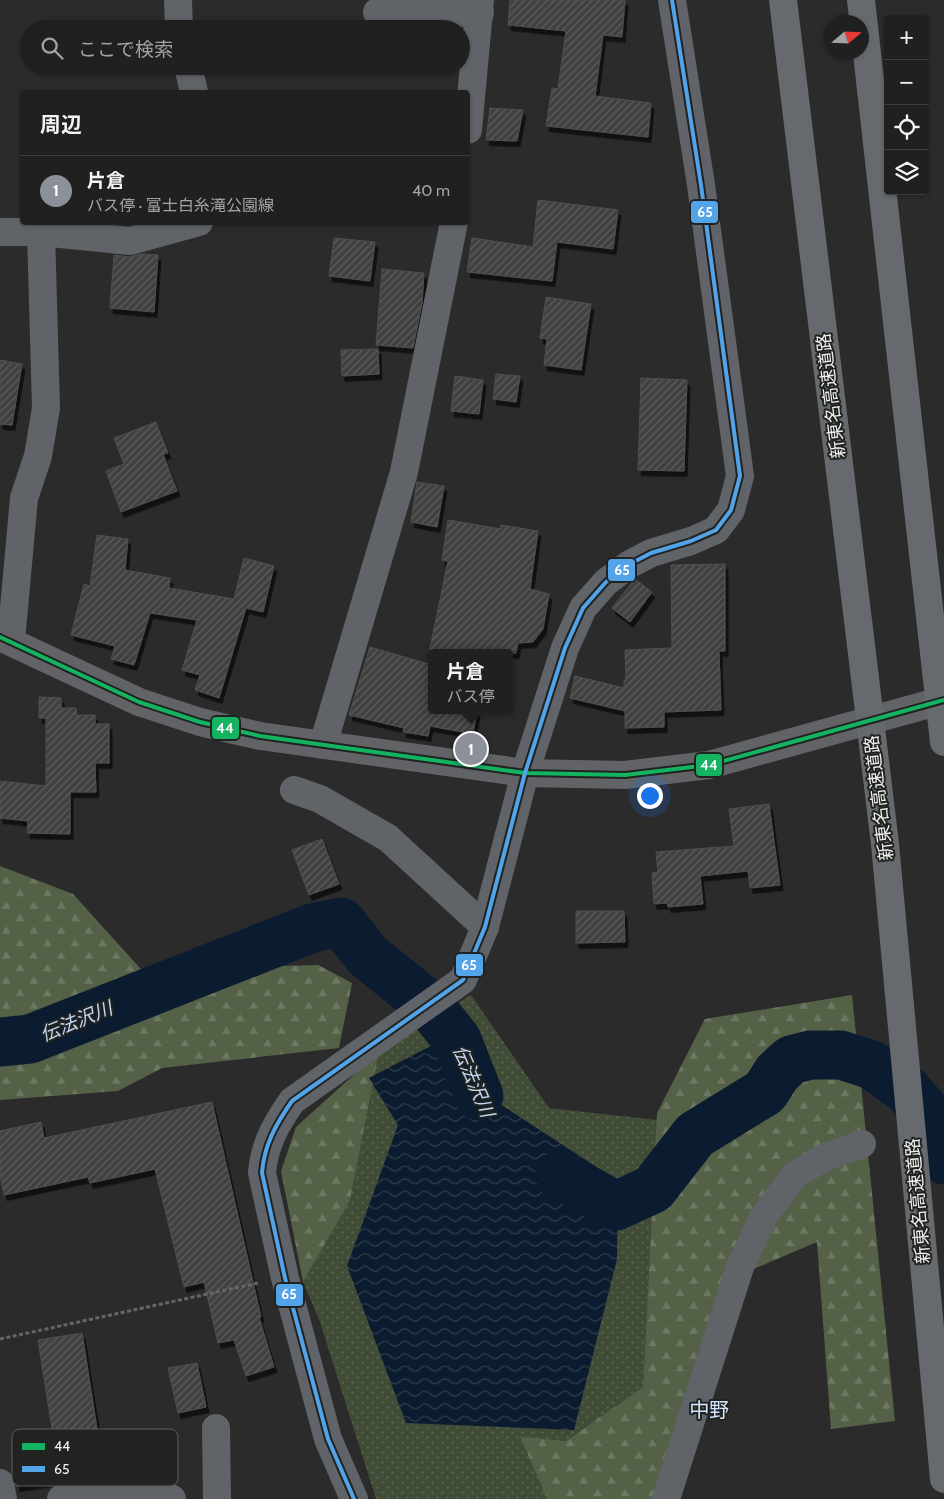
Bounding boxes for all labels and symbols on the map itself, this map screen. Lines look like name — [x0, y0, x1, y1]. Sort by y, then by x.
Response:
north arrow — [824, 15, 869, 60]
line badge: 65 — [690, 200, 719, 224]
text: 65 — [697, 203, 713, 221]
street label: 新東名高速道路 — [812, 332, 850, 460]
line badge: 65 — [607, 558, 636, 582]
text: 65 — [614, 561, 630, 579]
line badge: 44 — [211, 716, 240, 740]
text: 44 — [216, 719, 234, 737]
pin: 1 — [455, 730, 487, 768]
street label: 新東名高速道路 — [860, 734, 898, 862]
line badge: 44 — [695, 753, 723, 777]
text: 44 — [700, 756, 718, 774]
your location — [637, 783, 663, 809]
line badge: 65 — [455, 953, 484, 977]
text: 65 — [461, 956, 477, 974]
water label: 伝法沢川 — [37, 996, 118, 1046]
water label: 伝法沢川 — [448, 1042, 500, 1123]
street label: 新東名高速道路 — [902, 1137, 934, 1265]
line badge: 65 — [275, 1283, 304, 1307]
text: 65 — [281, 1285, 297, 1303]
district label: 中野 — [689, 1398, 729, 1422]
legend — [12, 1429, 178, 1486]
text: 44 — [54, 1437, 70, 1455]
text: 65 — [54, 1460, 70, 1478]

